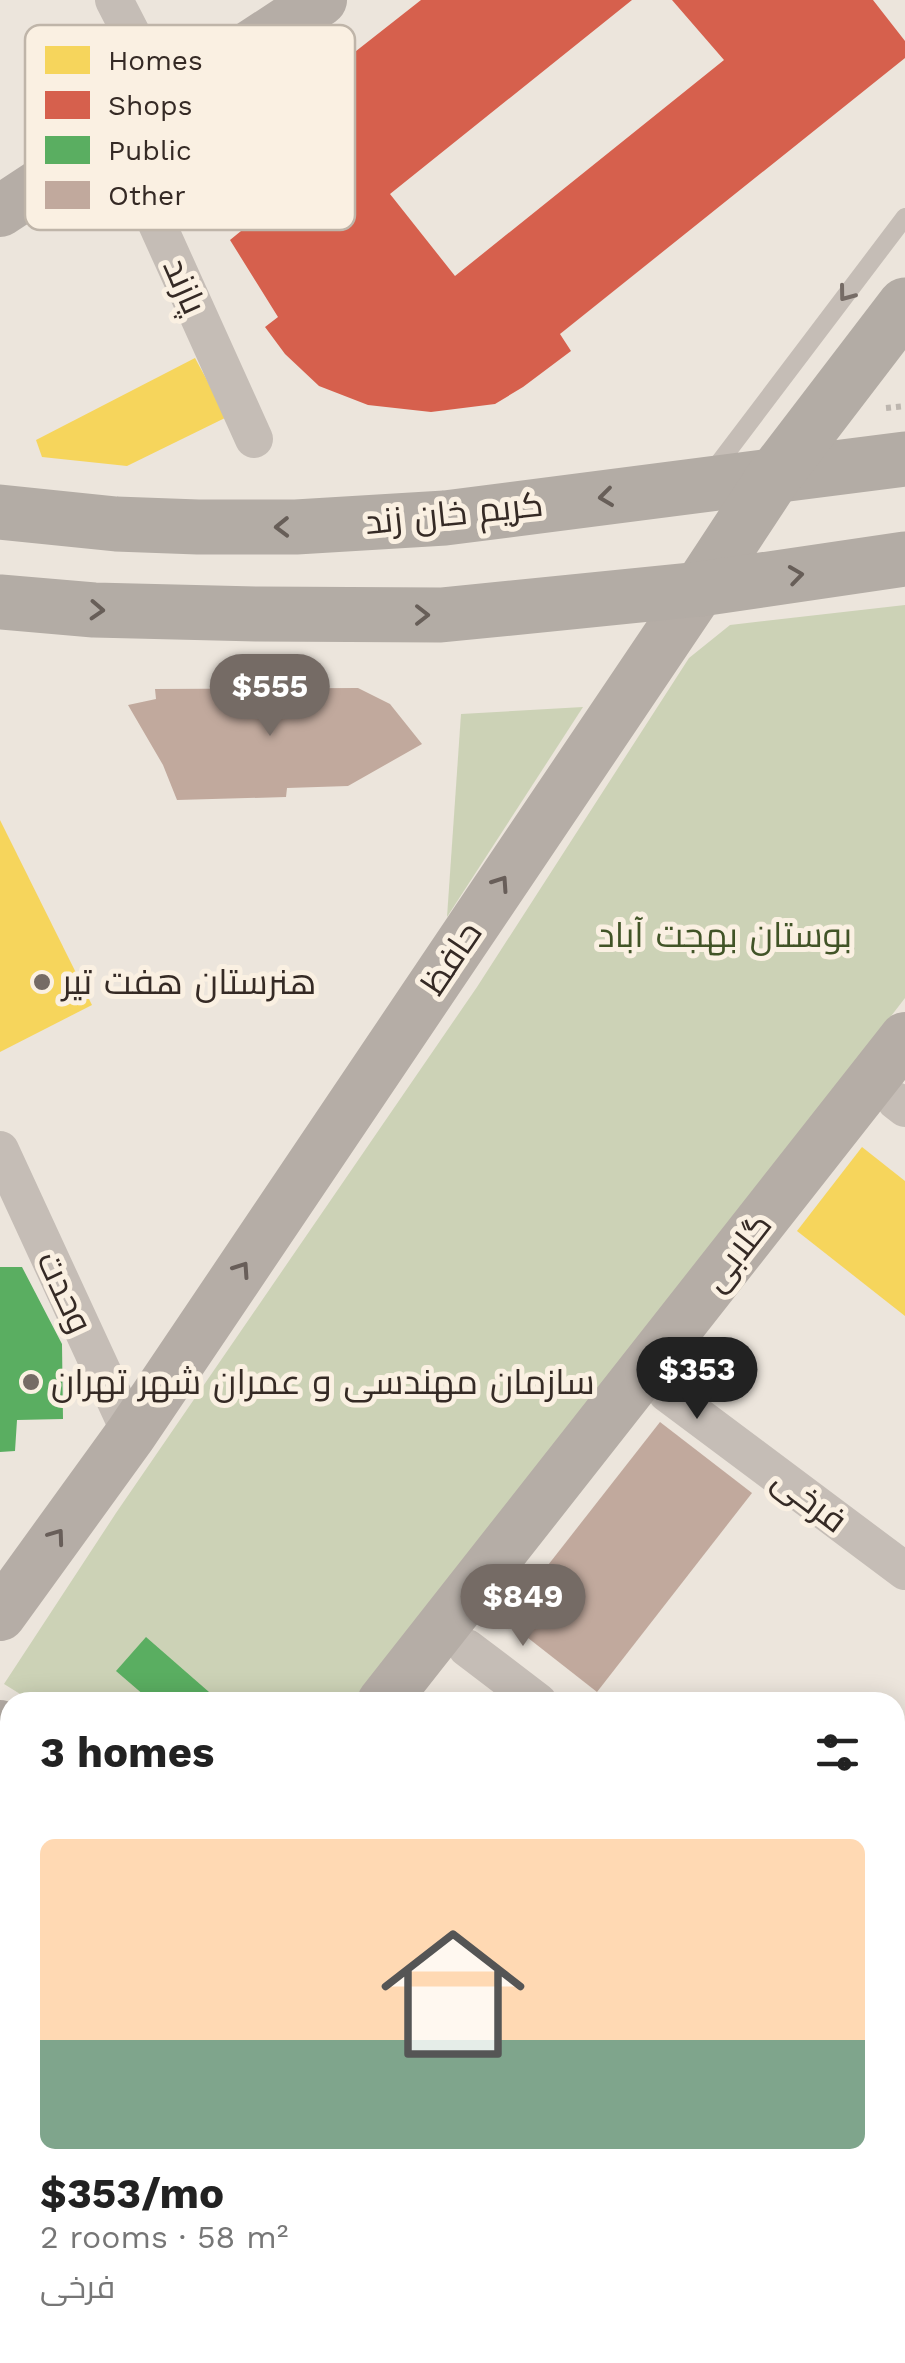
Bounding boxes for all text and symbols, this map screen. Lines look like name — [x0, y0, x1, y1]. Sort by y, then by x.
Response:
legend — [25, 25, 355, 230]
text: Homes — [108, 44, 203, 77]
text: Shops — [108, 89, 192, 122]
text: Public — [108, 134, 192, 167]
text: Other — [108, 179, 186, 212]
street label: پازند — [152, 251, 216, 321]
one-way arrow — [841, 283, 858, 301]
street label: کریم خان زند — [363, 483, 546, 546]
one-way arrow — [597, 486, 613, 507]
one-way arrow — [274, 516, 290, 537]
one-way arrow — [788, 565, 805, 586]
one-way arrow — [90, 599, 106, 620]
one-way arrow — [416, 604, 431, 626]
pin: $555 — [211, 654, 329, 739]
text: $555 — [232, 667, 308, 705]
one-way arrow — [489, 875, 508, 893]
street label: حافظ — [412, 914, 490, 1002]
park label: بوستان بهجت آباد — [598, 914, 852, 956]
place label: هنرستان هفت تیر — [60, 961, 316, 1003]
marker: هنرستان هفت تیر — [31, 971, 53, 993]
street label: گلابی — [694, 1205, 780, 1299]
street label: وحدت — [28, 1245, 102, 1339]
one-way arrow — [230, 1261, 248, 1280]
pin: $353 — [638, 1337, 756, 1422]
text: $353 — [658, 1350, 736, 1388]
place label: سازمان مهندسی و عمران شهر تهران — [51, 1361, 595, 1403]
marker: سازمان مهندسی و عمران شهر تهران — [20, 1371, 42, 1393]
street label: فرخی — [765, 1459, 855, 1541]
one-way arrow — [45, 1529, 63, 1547]
pin: $849 — [464, 1564, 582, 1649]
text: $849 — [483, 1577, 563, 1615]
icon: filters — [810, 1725, 865, 1780]
text: 3 homes — [40, 1728, 214, 1777]
icon: home — [363, 1904, 543, 2084]
text: $353/mo — [40, 2169, 224, 2218]
text: 2 rooms · 58 m² — [40, 2218, 288, 2256]
text: فرخی — [40, 2268, 115, 2306]

